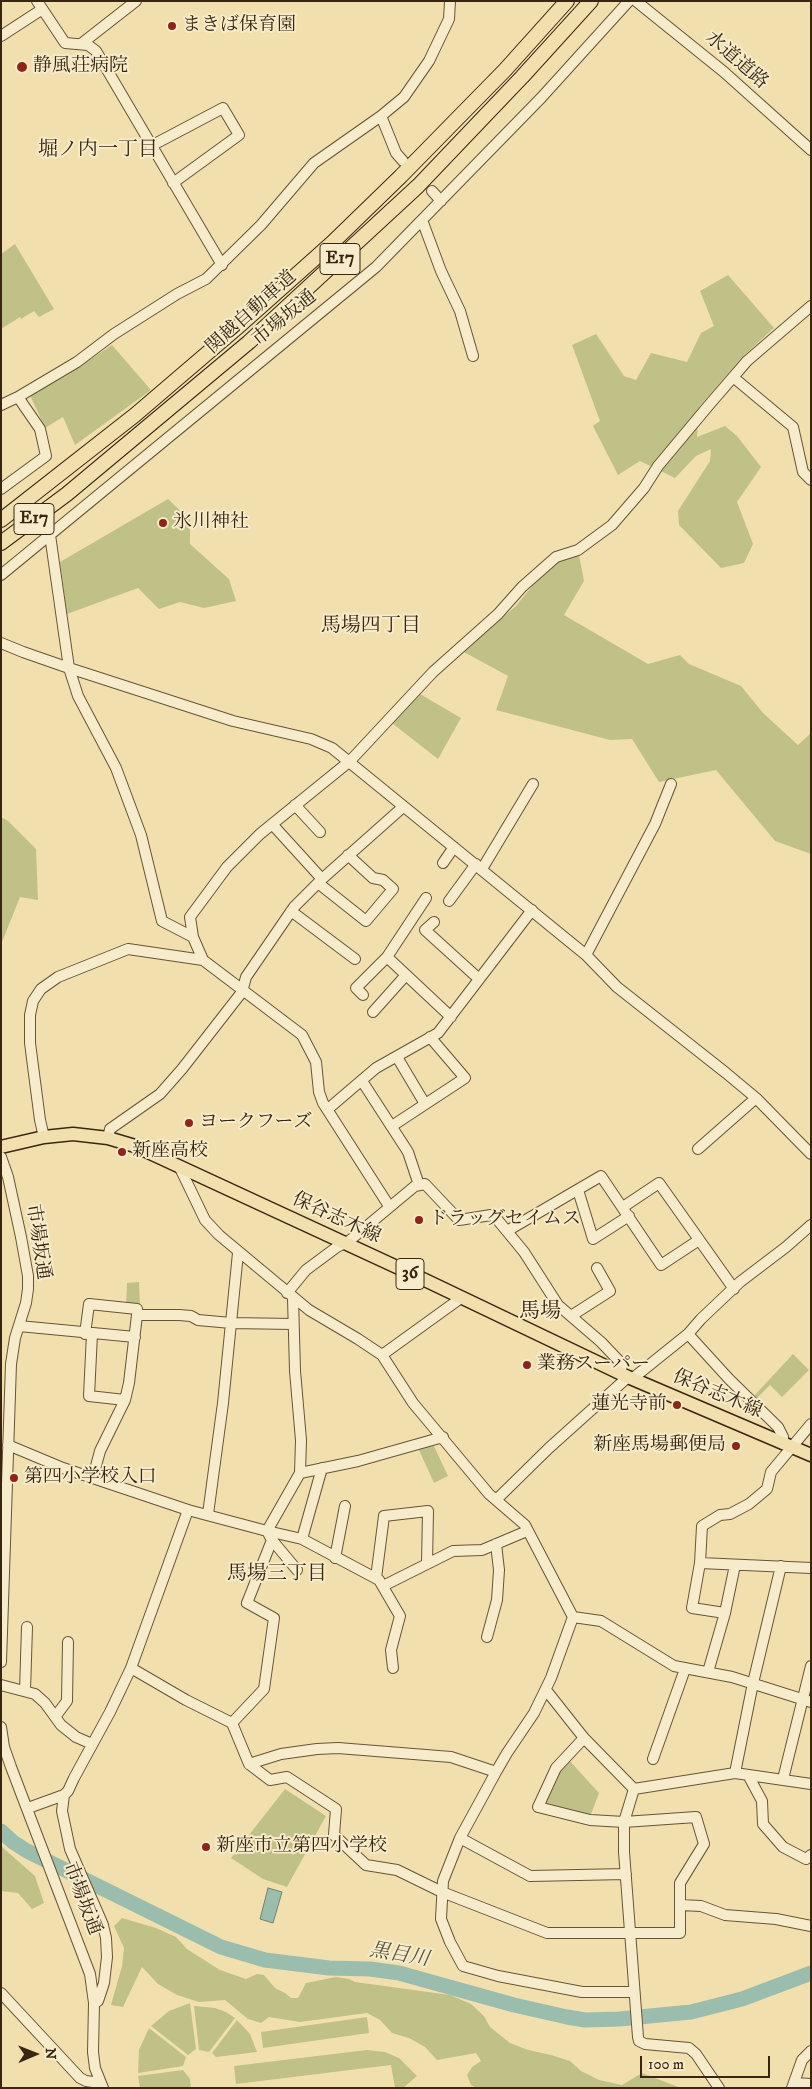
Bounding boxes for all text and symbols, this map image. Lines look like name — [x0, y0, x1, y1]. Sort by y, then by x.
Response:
place label: まきば保育園 — [182, 15, 296, 37]
marker: まきば保育園 — [166, 20, 178, 32]
street label: 水道道路 — [700, 27, 772, 95]
place label: 静風荘病院 — [33, 56, 128, 78]
marker: 静風荘病院 — [15, 60, 29, 74]
district label: 堀ノ内一丁目 — [38, 139, 158, 163]
road number: E17 — [320, 243, 360, 274]
street label: 関越自動車道 — [202, 266, 302, 360]
street label: 市場坂通 — [248, 286, 322, 352]
road number: E17 — [14, 504, 54, 534]
place label: 氷川神社 — [173, 512, 249, 534]
marker: 氷川神社 — [157, 517, 169, 529]
district label: 馬場四丁目 — [321, 615, 421, 639]
place label: ヨークフーズ — [199, 1112, 312, 1134]
marker: ヨークフーズ — [183, 1117, 195, 1129]
place label: 新座高校 — [132, 1141, 208, 1163]
marker: 新座高校 — [116, 1146, 128, 1158]
street label: 保谷志木線 — [288, 1189, 384, 1249]
street label: 市場坂通 — [20, 1203, 54, 1281]
place label: ドラッグセイムス — [429, 1209, 581, 1231]
marker: ドラッグセイムス — [413, 1214, 425, 1226]
road number: 36 — [396, 1258, 424, 1290]
district label: 馬場 — [519, 1300, 561, 1326]
place label: 業務スーパー — [537, 1354, 650, 1376]
marker: 業務スーパー — [521, 1359, 533, 1371]
street label: 保谷志木線 — [669, 1366, 765, 1424]
place label: 蓮光寺前 — [591, 1394, 667, 1416]
marker: 蓮光寺前 — [671, 1399, 683, 1411]
place label: 新座馬場郵便局 — [593, 1435, 726, 1457]
marker: 新座馬場郵便局 — [730, 1440, 742, 1452]
place label: 第四小学校入口 — [24, 1467, 157, 1489]
marker: 第四小学校入口 — [8, 1472, 20, 1484]
district label: 馬場三丁目 — [227, 1563, 327, 1587]
place label: 新座市立第四小学校 — [216, 1836, 387, 1858]
marker: 新座市立第四小学校 — [200, 1841, 212, 1853]
street label: 市場坂通 — [57, 1859, 105, 1939]
water label: 黒目川 — [367, 1939, 431, 1973]
north arrow — [10, 2029, 60, 2079]
scale bar — [642, 2046, 772, 2078]
text: N — [41, 2048, 59, 2060]
text: 100 m — [648, 2055, 684, 2074]

